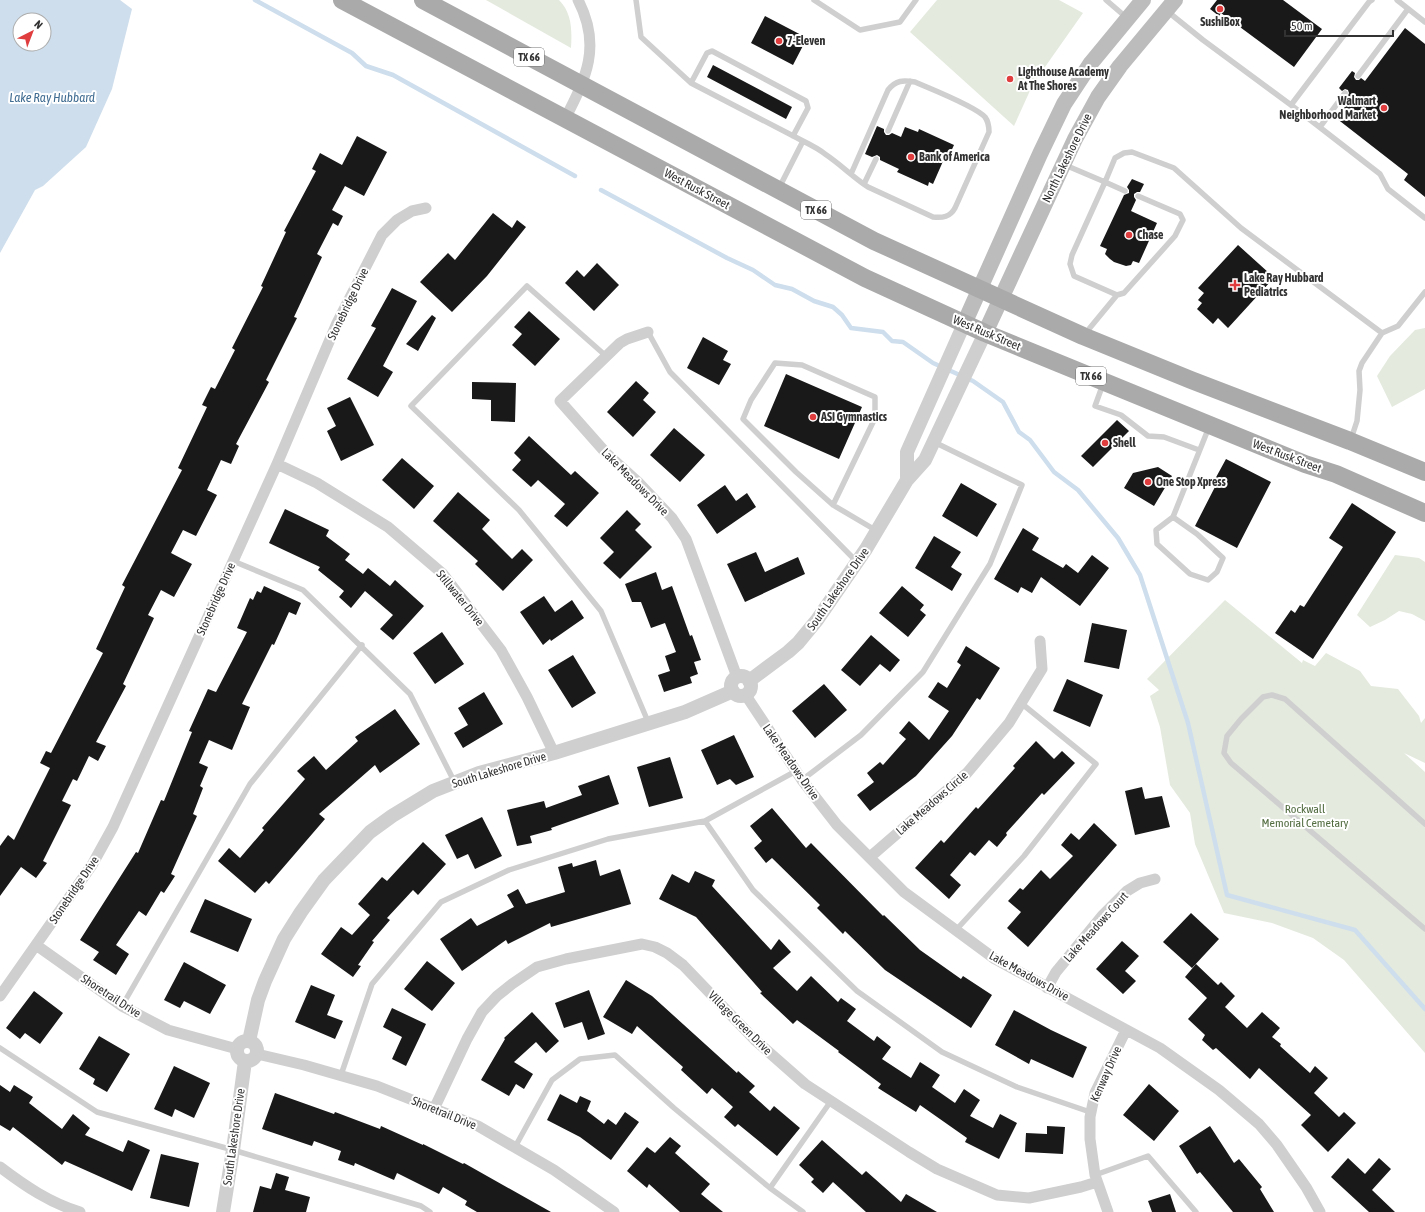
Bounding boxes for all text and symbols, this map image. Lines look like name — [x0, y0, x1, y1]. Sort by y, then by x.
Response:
marker: SushiBox — [1215, 4, 1225, 14]
north arrow — [12, 12, 52, 52]
scale bar — [1285, 12, 1393, 38]
place label: SushiBox — [1200, 15, 1240, 29]
text: N — [32, 18, 45, 31]
text: 50 m — [1291, 19, 1313, 33]
place label: 7-Eleven — [787, 34, 825, 48]
marker: 7-Eleven — [774, 36, 784, 46]
road number: TX 66 — [514, 48, 544, 66]
place label: Lighthouse Academy At The Shores — [1017, 65, 1109, 93]
marker: Lighthouse Academy At The Shores — [1005, 74, 1015, 84]
water label: Lake Ray Hubbard — [9, 90, 95, 105]
place label: Walmart Neighborhood Market — [1279, 94, 1377, 122]
marker: Walmart Neighborhood Market — [1379, 103, 1389, 113]
street label: North Lakeshore Drive — [1039, 111, 1095, 205]
place label: Bank of America — [919, 150, 990, 164]
marker: Bank of America — [906, 152, 916, 162]
street label: West Rusk Street — [662, 166, 733, 212]
road number: TX 66 — [801, 201, 831, 219]
place label: Chase — [1137, 228, 1164, 242]
marker: Chase — [1124, 230, 1134, 240]
street label: Stonebridge Drive — [325, 266, 371, 342]
place label: Lake Ray Hubbard Pediatrics — [1244, 271, 1324, 299]
marker: Lake Ray Hubbard Pediatrics — [1229, 279, 1241, 291]
street label: West Rusk Street — [951, 312, 1024, 354]
road number: TX 66 — [1076, 367, 1106, 385]
place label: ASI Gymnastics — [820, 410, 888, 424]
marker: ASI Gymnastics — [808, 412, 818, 422]
place label: Shell — [1113, 436, 1136, 450]
street label: West Rusk Street — [1251, 436, 1324, 476]
marker: Shell — [1100, 438, 1110, 448]
street label: Lake Meadows Drive — [599, 446, 671, 518]
place label: One Stop Xpress — [1156, 475, 1227, 489]
marker: One Stop Xpress — [1143, 477, 1153, 487]
street label: South Lakeshore Drive — [804, 545, 872, 633]
street label: Stonebridge Drive — [194, 560, 238, 638]
street label: Stillwater Drive — [433, 567, 487, 629]
street label: Lake Meadows Drive — [760, 722, 822, 802]
street label: South Lakeshore Drive — [450, 749, 548, 791]
street label: Lake Meadows Circle — [893, 768, 971, 838]
park label: Rockwall Memorial Cemetary — [1262, 802, 1349, 830]
street label: Stonebridge Drive — [46, 854, 102, 926]
street label: Lake Meadows Court — [1061, 889, 1131, 965]
street label: Lake Meadows Drive — [987, 948, 1071, 1004]
street label: Shoretrail Drive — [78, 971, 144, 1021]
street label: Village Green Drive — [705, 988, 775, 1058]
street label: Kenway Drive — [1088, 1044, 1124, 1104]
street label: South Lakeshore Drive — [220, 1088, 248, 1186]
street label: Shoretrail Drive — [410, 1094, 478, 1132]

